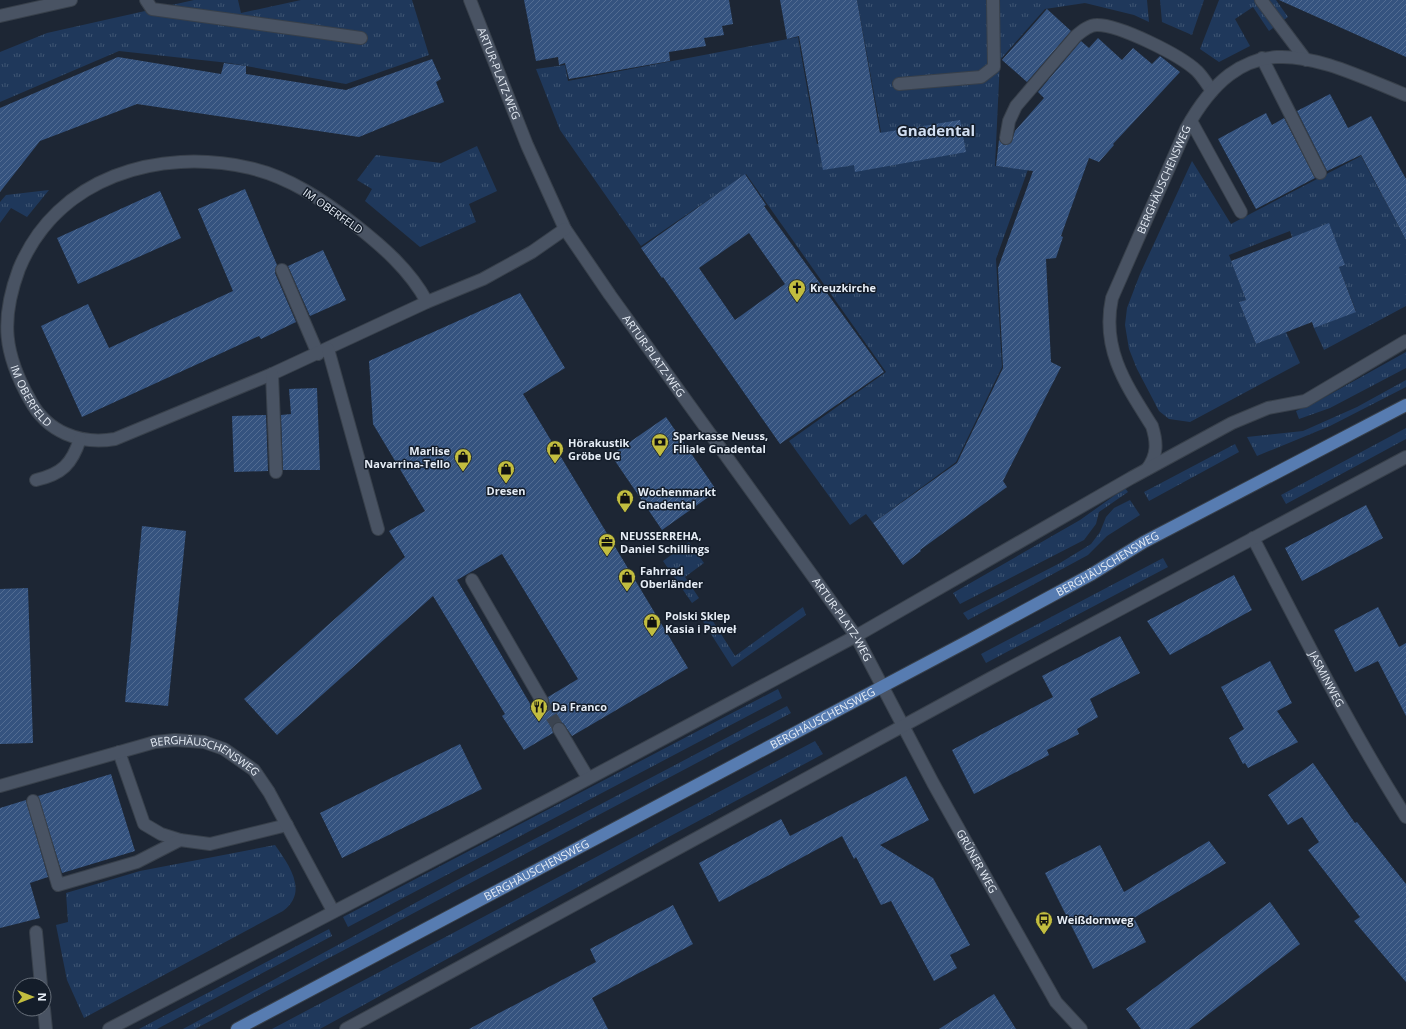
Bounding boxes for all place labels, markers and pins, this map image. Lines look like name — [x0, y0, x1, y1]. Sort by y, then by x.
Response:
church icon: Kreuzkirche — [787, 278, 807, 303]
place label: Kreuzkirche — [810, 280, 876, 295]
place label: Sparkasse Neuss, Filiale Gnadental — [673, 428, 768, 456]
bank icon: Sparkasse Neuss, Filiale Gnadental — [650, 432, 670, 457]
place label: Hörakustik Gröbe UG — [568, 435, 630, 463]
shop icon: Hörakustik Gröbe UG — [545, 439, 565, 464]
place label: Marlise Navarrina-Tello — [364, 443, 450, 471]
shop icon: Marlise Navarrina-Tello — [453, 447, 473, 472]
shop icon: Dresen — [496, 459, 516, 484]
place label: Dresen — [487, 483, 525, 498]
place label: Wochenmarkt Gnadental — [638, 484, 716, 512]
shop icon: Wochenmarkt Gnadental — [615, 488, 635, 513]
place label: NEUSSERREHA, Daniel Schillings — [620, 528, 710, 556]
office icon: NEUSSERREHA, Daniel Schillings — [597, 532, 617, 557]
place label: Fahrrad Oberländer — [640, 563, 703, 591]
shop icon: Fahrrad Oberländer — [617, 567, 637, 592]
place label: Polski Sklep Kasia i Paweł — [665, 608, 737, 636]
shop icon: Polski Sklep Kasia i Paweł — [642, 612, 662, 637]
restaurant icon: Da Franco — [529, 697, 549, 722]
place label: Da Franco — [552, 699, 607, 714]
bus stop icon: Weißdornweg — [1034, 910, 1054, 935]
place label: Weißdornweg — [1057, 912, 1134, 927]

